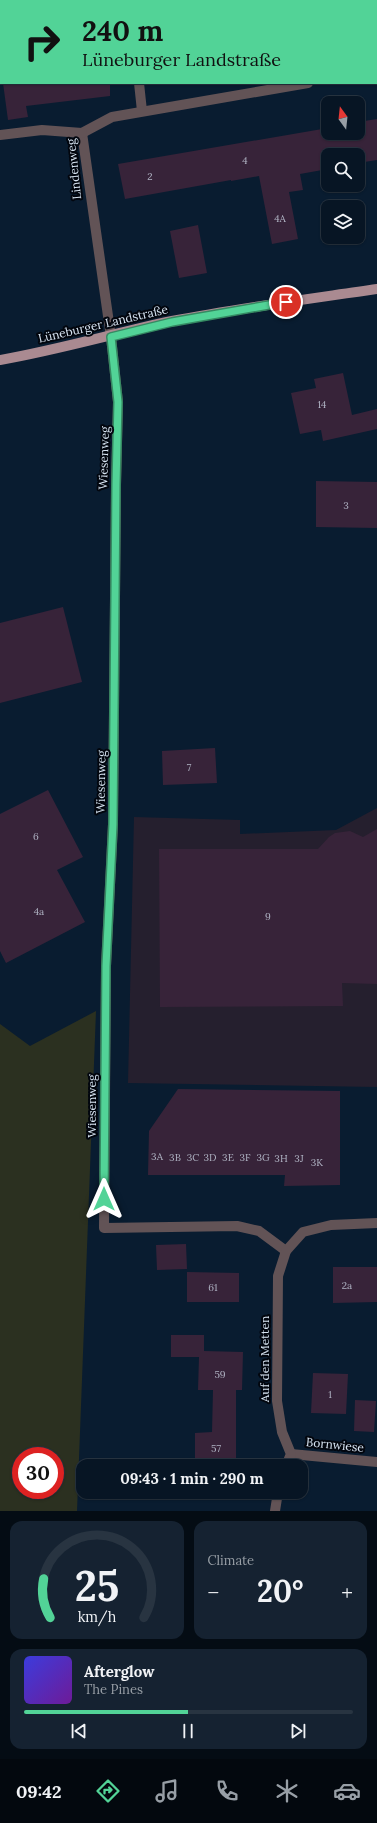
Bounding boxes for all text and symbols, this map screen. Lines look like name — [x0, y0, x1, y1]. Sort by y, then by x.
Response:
text: 240 m — [82, 13, 163, 49]
icon: right — [16, 16, 68, 68]
text: Lüneburger Landstraße — [82, 48, 281, 71]
north arrow — [321, 96, 365, 140]
map controls — [321, 96, 365, 244]
street label: Lindenweg — [63, 138, 84, 200]
button: search — [321, 148, 365, 192]
house number: 4 — [242, 154, 248, 167]
house number: 2 — [147, 170, 153, 183]
button: layers — [321, 200, 365, 244]
house number: 4A — [274, 212, 287, 225]
pin — [269, 285, 303, 319]
icon: arrive — [275, 291, 297, 313]
street label: Lüneburger Landstraße — [37, 301, 170, 346]
house number: 14 — [317, 398, 327, 411]
street label: Wiesenweg — [95, 426, 112, 490]
house number: 3 — [343, 499, 349, 512]
street label: Wiesenweg — [92, 750, 109, 814]
house number: 7 — [187, 761, 192, 774]
house number: 6 — [33, 830, 39, 843]
house number: 4a — [34, 905, 44, 918]
house number: 9 — [265, 910, 271, 923]
street label: Wiesenweg — [84, 1074, 99, 1138]
house number: 3A — [151, 1150, 164, 1163]
house number: 3B — [169, 1151, 181, 1164]
house number: 3C — [187, 1151, 199, 1164]
house number: 3D — [203, 1151, 217, 1164]
house number: 3E — [222, 1151, 234, 1164]
house number: 3F — [239, 1151, 251, 1164]
house number: 3G — [256, 1151, 270, 1164]
house number: 3H — [274, 1152, 288, 1165]
house number: 3J — [294, 1152, 304, 1165]
house number: 3K — [311, 1156, 323, 1169]
position arrow — [83, 1178, 125, 1220]
house number: 2a — [342, 1279, 352, 1292]
house number: 61 — [208, 1281, 218, 1294]
street label: Auf den Metten — [257, 1316, 272, 1403]
house number: 59 — [214, 1368, 226, 1381]
house number: 1 — [328, 1388, 332, 1401]
street label: Bornwiese — [305, 1434, 365, 1455]
house number: 57 — [211, 1442, 221, 1455]
speed limit sign: 30 — [12, 1447, 64, 1499]
text: 09:43 · 1 min · 290 m — [120, 1469, 264, 1488]
text: Climate — [208, 1552, 254, 1569]
text: 25 — [74, 1559, 119, 1612]
text: 20° — [257, 1572, 304, 1610]
text: − — [208, 1578, 219, 1606]
text: + — [341, 1578, 353, 1606]
text: km/h — [77, 1608, 116, 1627]
text: Afterglow — [84, 1662, 154, 1681]
text: The Pines — [84, 1681, 143, 1698]
icon: previous — [68, 1720, 90, 1742]
icon: pause — [177, 1720, 199, 1742]
icon: next — [287, 1720, 309, 1742]
icon: directions — [94, 1777, 122, 1805]
icon: music — [153, 1777, 181, 1805]
icon: phone — [213, 1777, 241, 1805]
icon: climate — [273, 1777, 301, 1805]
icon: car — [333, 1777, 361, 1805]
text: 09:42 — [16, 1780, 62, 1803]

